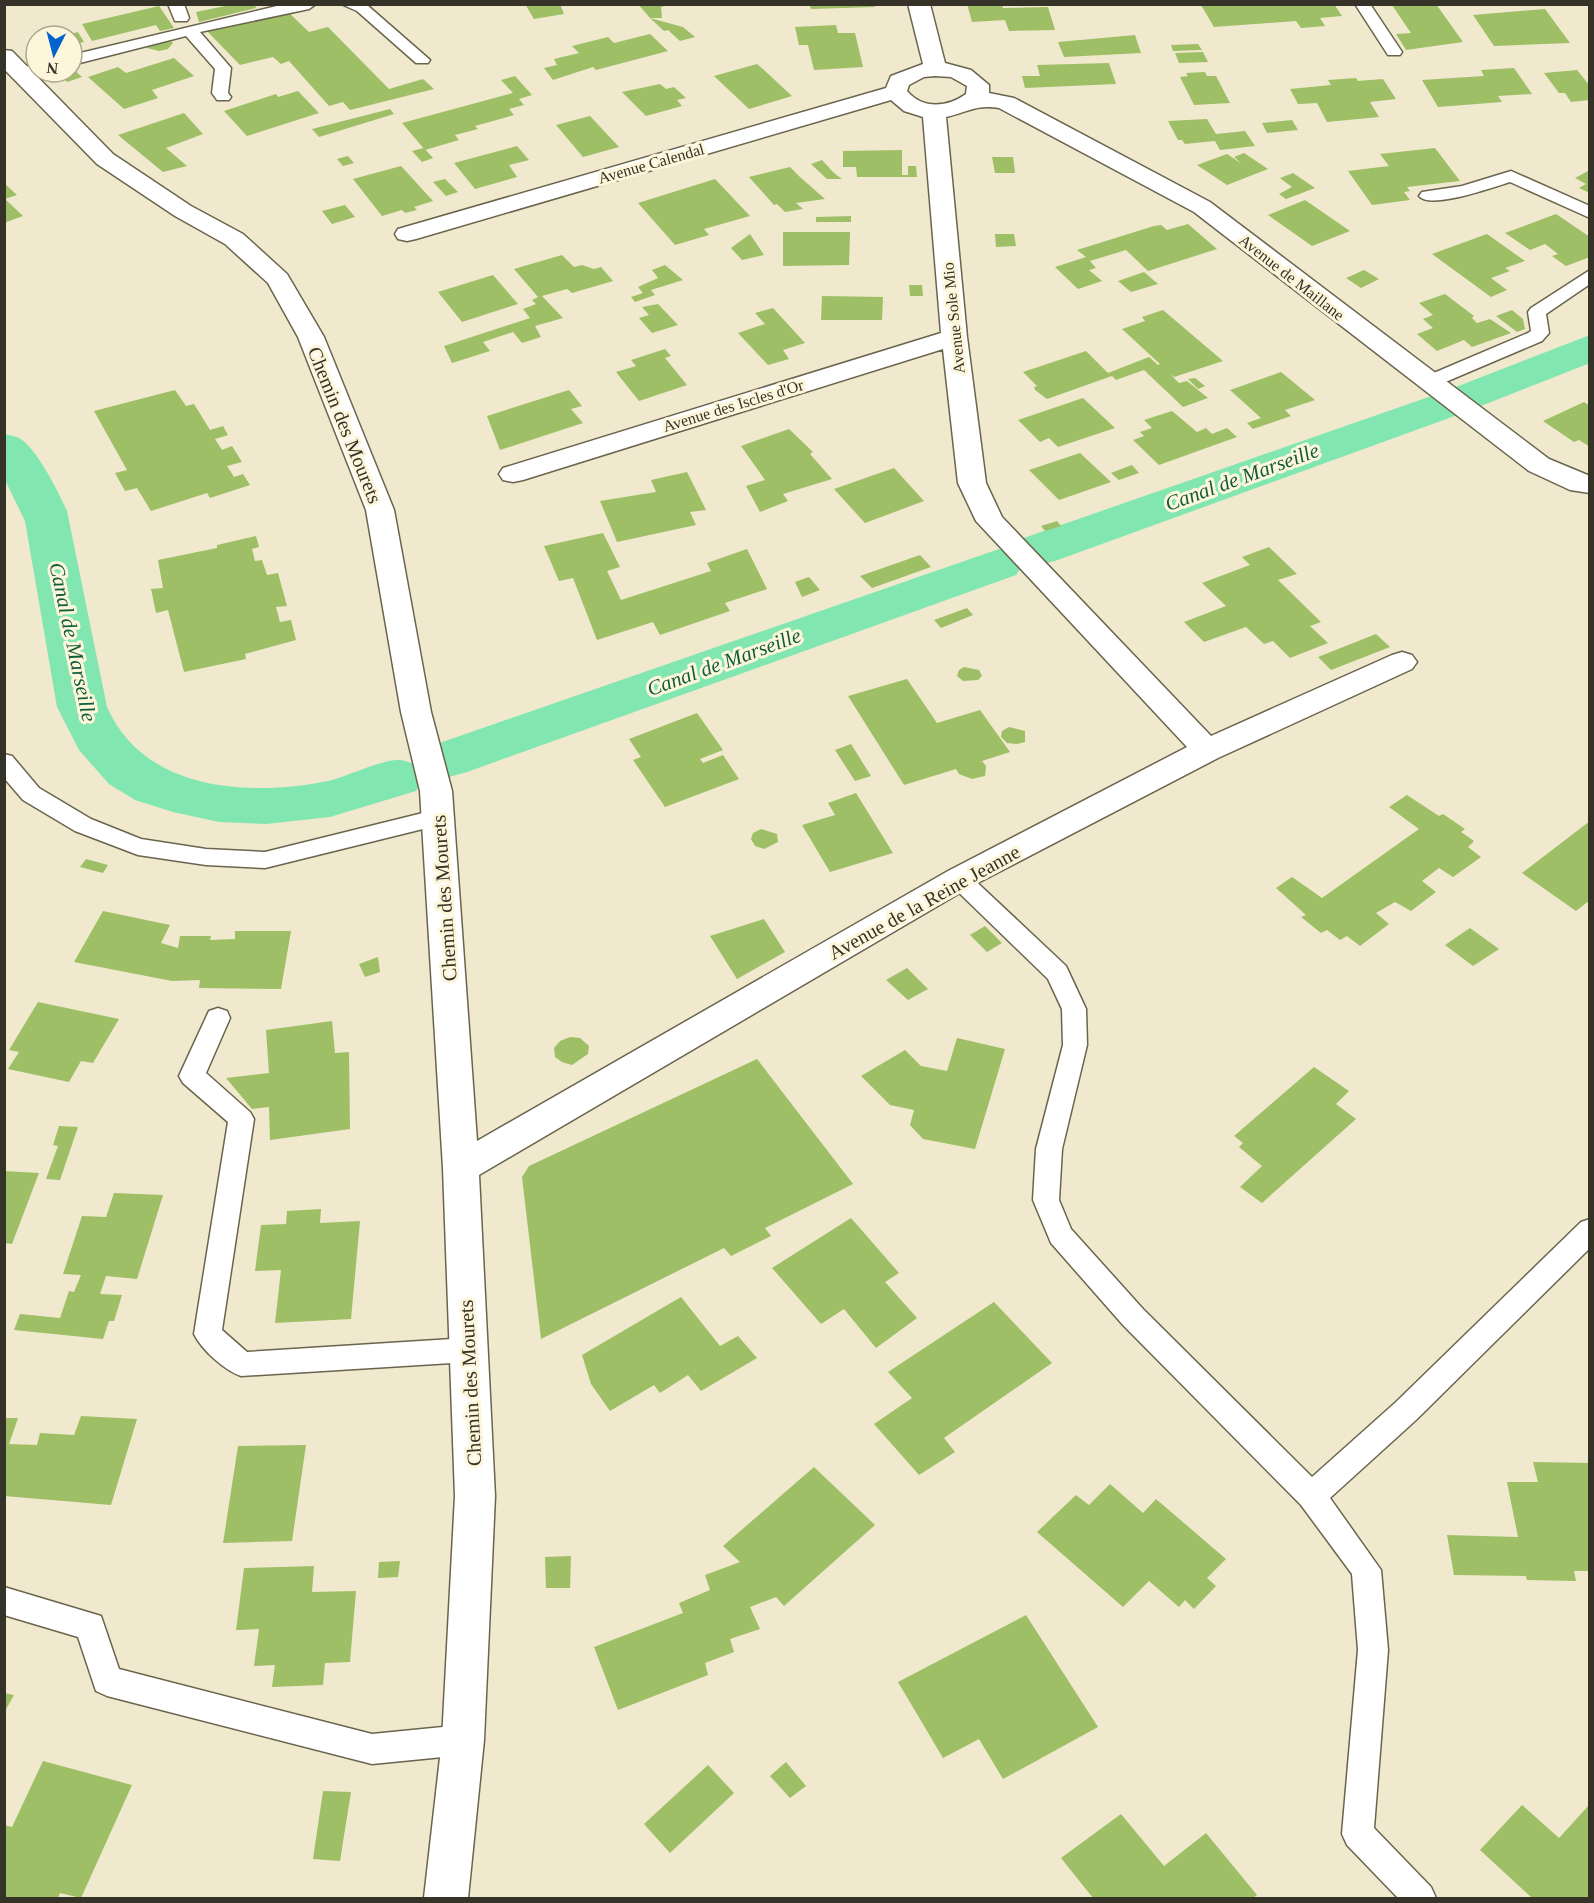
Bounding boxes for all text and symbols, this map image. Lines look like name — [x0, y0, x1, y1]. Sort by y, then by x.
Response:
north arrow — [24, 24, 84, 84]
text: N — [45, 59, 59, 77]
street label: Avenue Calendal — [596, 140, 707, 187]
street label: Avenue de Maillane — [1236, 231, 1348, 324]
street label: Avenue Sole Mio — [939, 262, 968, 374]
street label: Chemin des Mourets — [304, 344, 386, 507]
street label: Avenue des Iscles d'Or — [661, 376, 806, 435]
water label: Canal de Marseille — [1162, 438, 1322, 516]
water label: Canal de Marseille — [44, 560, 102, 724]
water label: Canal de Marseille — [644, 623, 804, 701]
street label: Chemin des Mourets — [427, 814, 461, 982]
street label: Avenue de la Reine Jeanne — [825, 840, 1023, 964]
street label: Chemin des Mourets — [455, 1299, 485, 1467]

